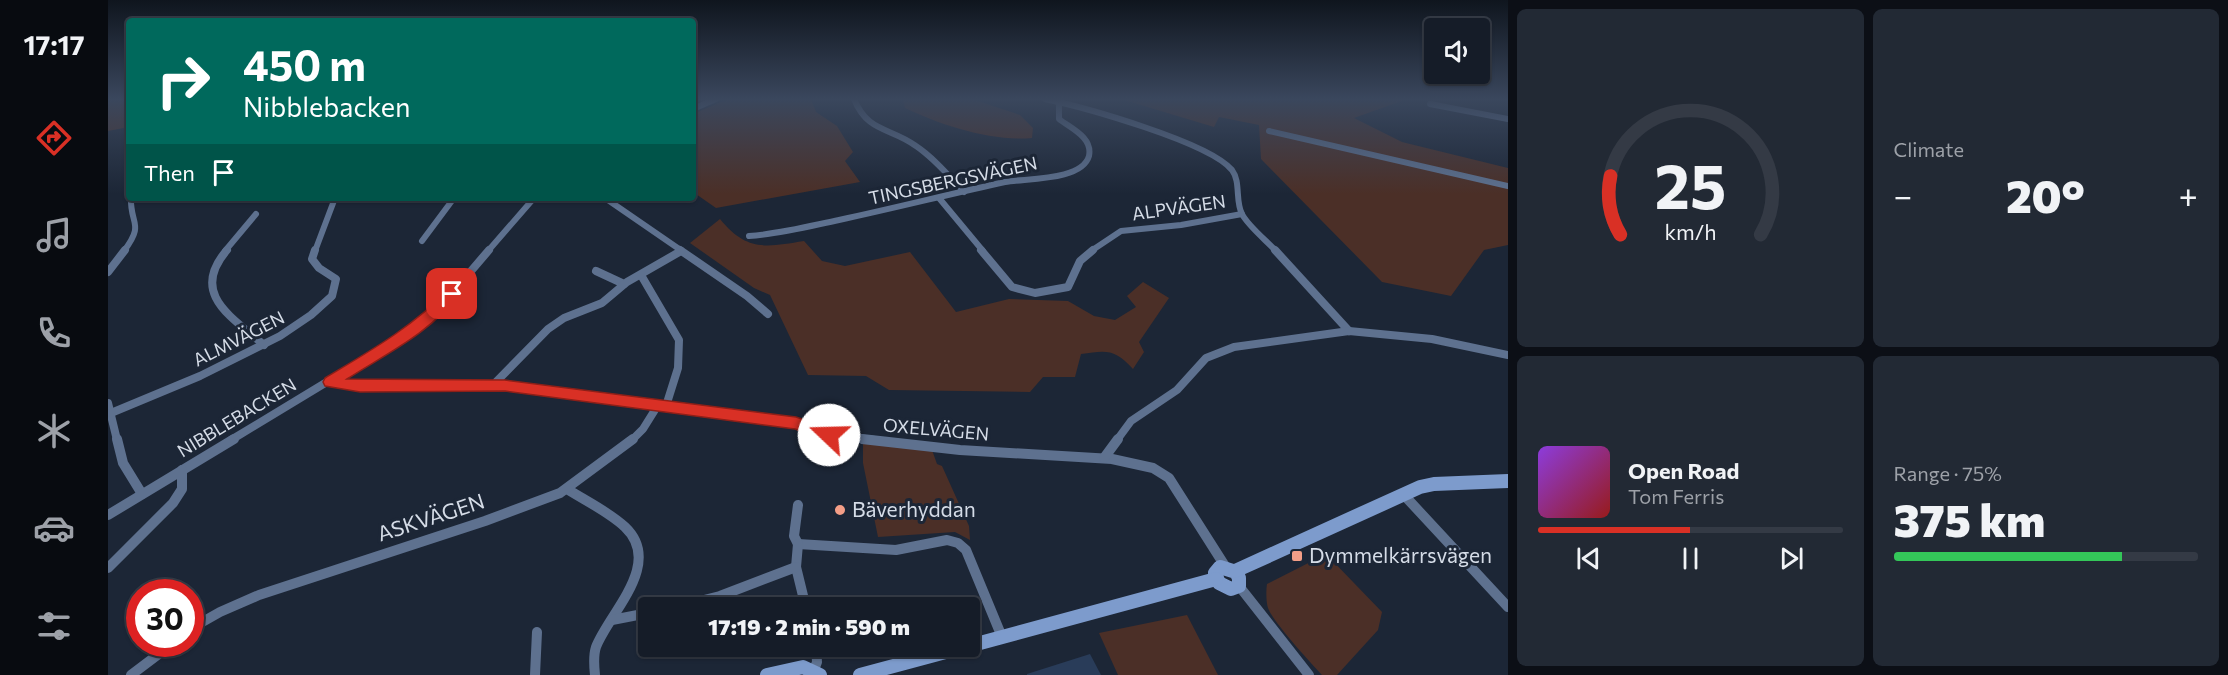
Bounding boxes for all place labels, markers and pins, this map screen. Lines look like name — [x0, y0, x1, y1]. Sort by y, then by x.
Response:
pin — [426, 268, 477, 319]
place label: Bäverhyddan — [852, 496, 976, 521]
marker: Bäverhyddan — [833, 503, 847, 517]
place label: Dymmelkärrsvägen — [1309, 542, 1492, 567]
marker: Dymmelkärrsvägen — [1290, 549, 1304, 563]

